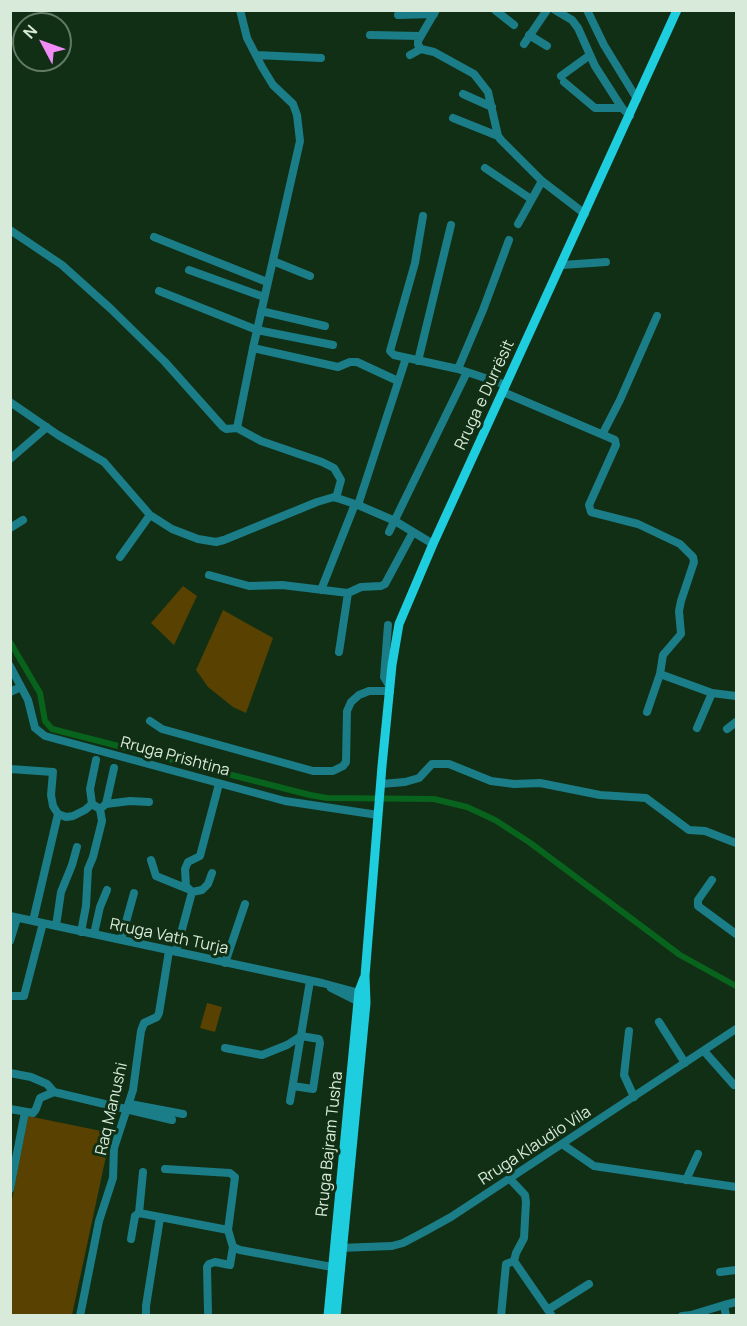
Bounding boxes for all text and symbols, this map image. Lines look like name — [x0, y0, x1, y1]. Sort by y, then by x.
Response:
north arrow — [12, 12, 72, 72]
text: N — [18, 20, 42, 43]
street label: Rruga e Durrësit — [451, 337, 519, 453]
street label: Rruga Prishtina — [118, 733, 232, 781]
street label: Rruga Vath Turja — [108, 915, 230, 959]
street label: Raq Manushi — [92, 1061, 132, 1157]
street label: Rruga Bajram Tusha — [313, 1071, 347, 1217]
street label: Rruga Klaudio Vila — [475, 1103, 595, 1189]

